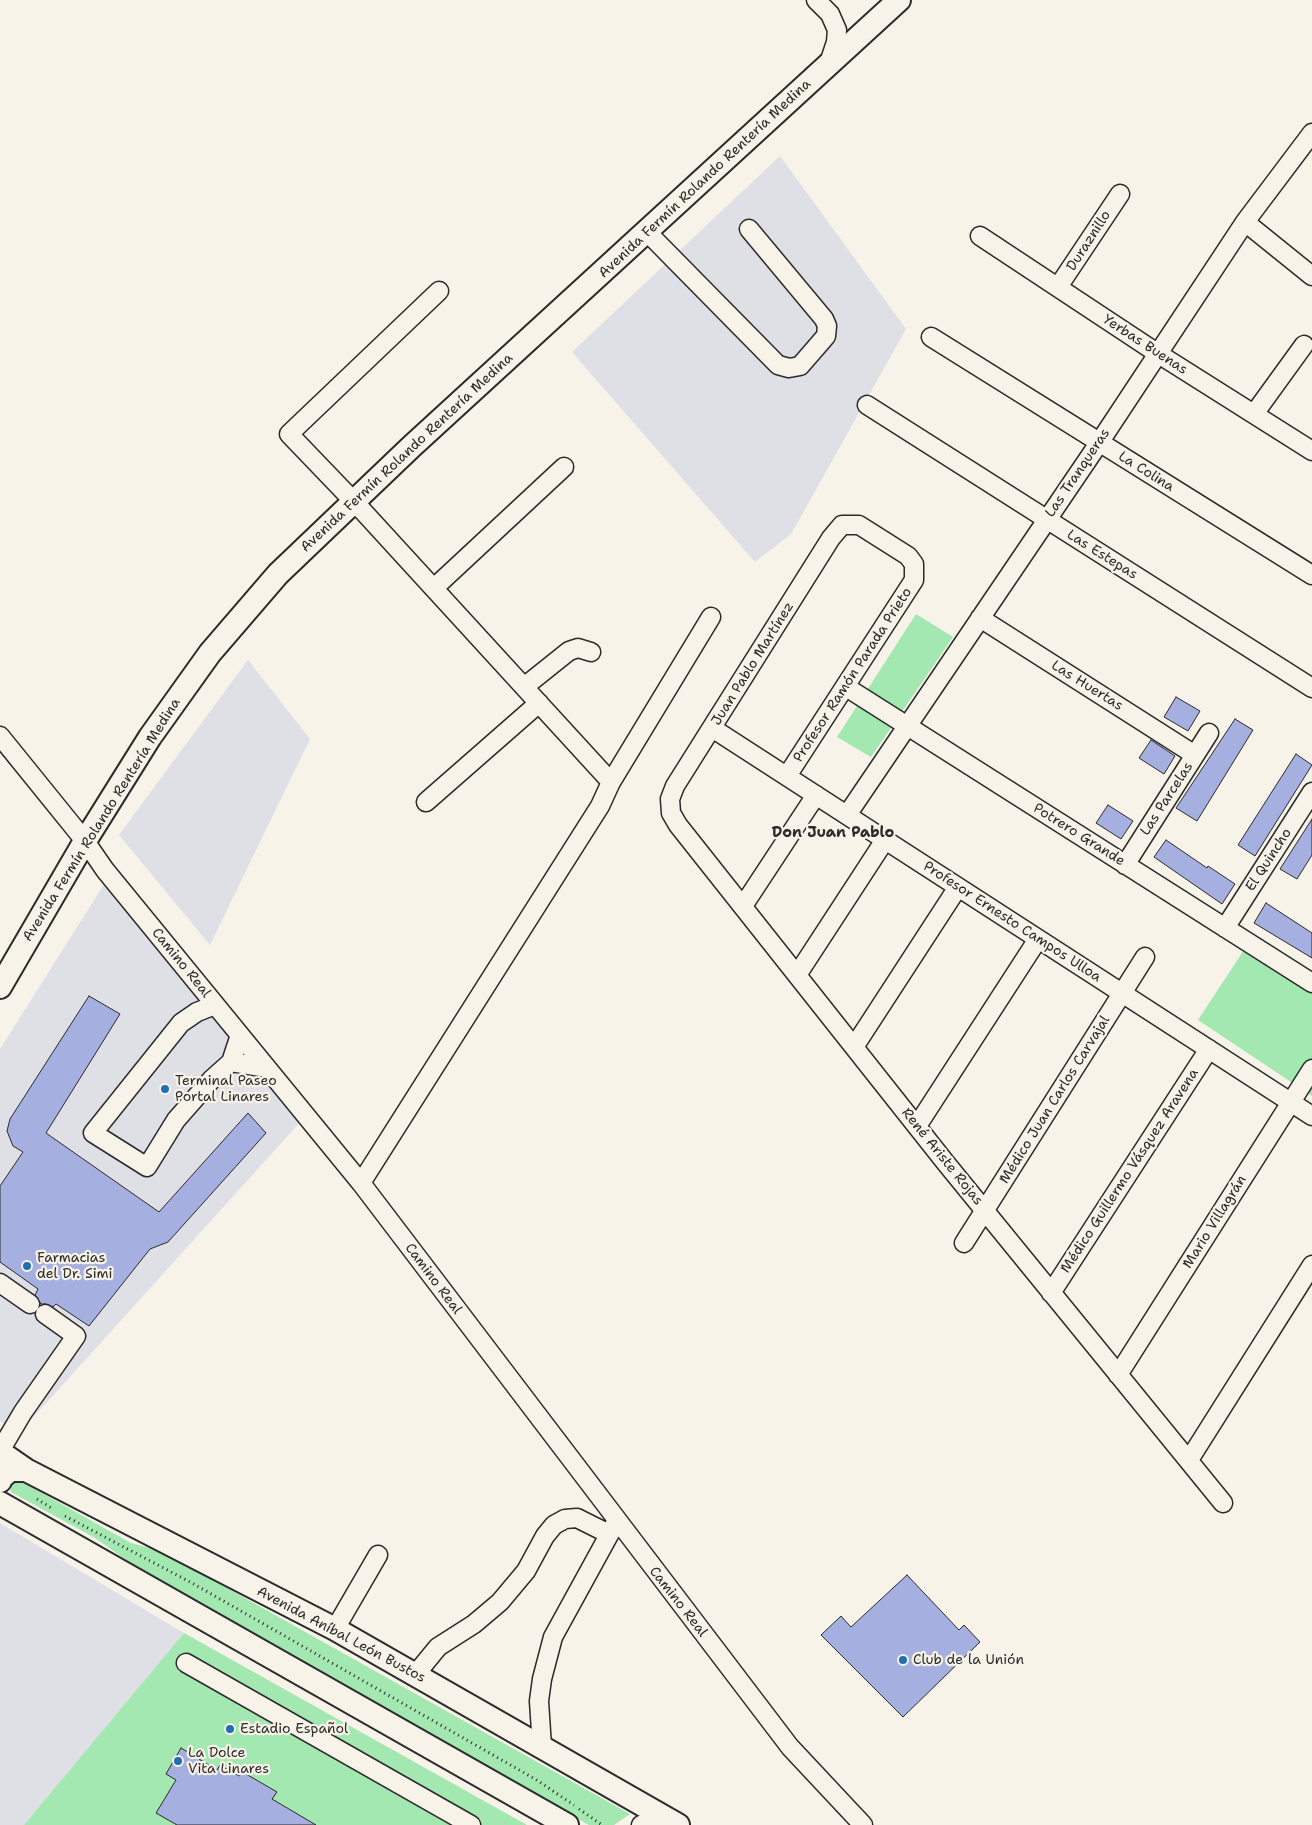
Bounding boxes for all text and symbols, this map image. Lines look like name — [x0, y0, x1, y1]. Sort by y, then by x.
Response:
street label: Avenida Fermín Rolando Rentería Medina — [595, 76, 815, 282]
street label: Duraznillo — [1063, 208, 1115, 274]
street label: Yerbas Buenas — [1100, 311, 1190, 379]
street label: Avenida Fermín Rolando Rentería Medina — [297, 350, 517, 556]
street label: Las Tranqueras — [1042, 425, 1114, 521]
street label: La Colina — [1115, 448, 1177, 496]
street label: Las Estepas — [1064, 527, 1140, 583]
street label: Profesor Ramón Parada Prieto — [790, 585, 916, 765]
street label: Juan Pablo Martínez — [708, 599, 798, 729]
street label: Las Huertas — [1048, 657, 1126, 715]
street label: Avenida Fermín Rolando Rentería Medina — [20, 695, 184, 945]
street label: Las Parcelas — [1137, 759, 1197, 839]
street label: Potrero Grande — [1030, 800, 1128, 870]
district label: Don Juan Pablo — [772, 824, 894, 842]
street label: El Quincho — [1242, 825, 1296, 895]
street label: Profesor Ernesto Campos Ulloa — [920, 858, 1104, 986]
street label: Camino Real — [148, 925, 214, 1001]
street label: Médico Juan Carlos Carvajal — [996, 1013, 1114, 1187]
street label: Médico Guillermo Vásquez Aravena — [1058, 1066, 1202, 1276]
place label: Terminal Paseo Portal Linares — [175, 1073, 277, 1106]
marker: Terminal Paseo Portal Linares — [159, 1083, 171, 1095]
street label: René Ariste Rojas — [898, 1105, 986, 1209]
street label: Mario Villagrán — [1180, 1172, 1250, 1272]
street label: Camino Real — [401, 1240, 465, 1318]
place label: Farmacias del Dr. Simi — [37, 1250, 112, 1282]
marker: Farmacias del Dr. Simi — [21, 1260, 33, 1272]
street label: Camino Real — [645, 1564, 711, 1640]
street label: Avenida Aníbal León Bustos — [254, 1583, 428, 1687]
place label: Club de la Unión — [913, 1652, 1024, 1668]
marker: Club de la Unión — [897, 1654, 909, 1666]
place label: Estadio Español — [240, 1721, 348, 1737]
marker: Estadio Español — [224, 1723, 236, 1735]
place label: La Dolce Vita Linares — [188, 1745, 269, 1778]
marker: La Dolce Vita Linares — [172, 1755, 184, 1767]

